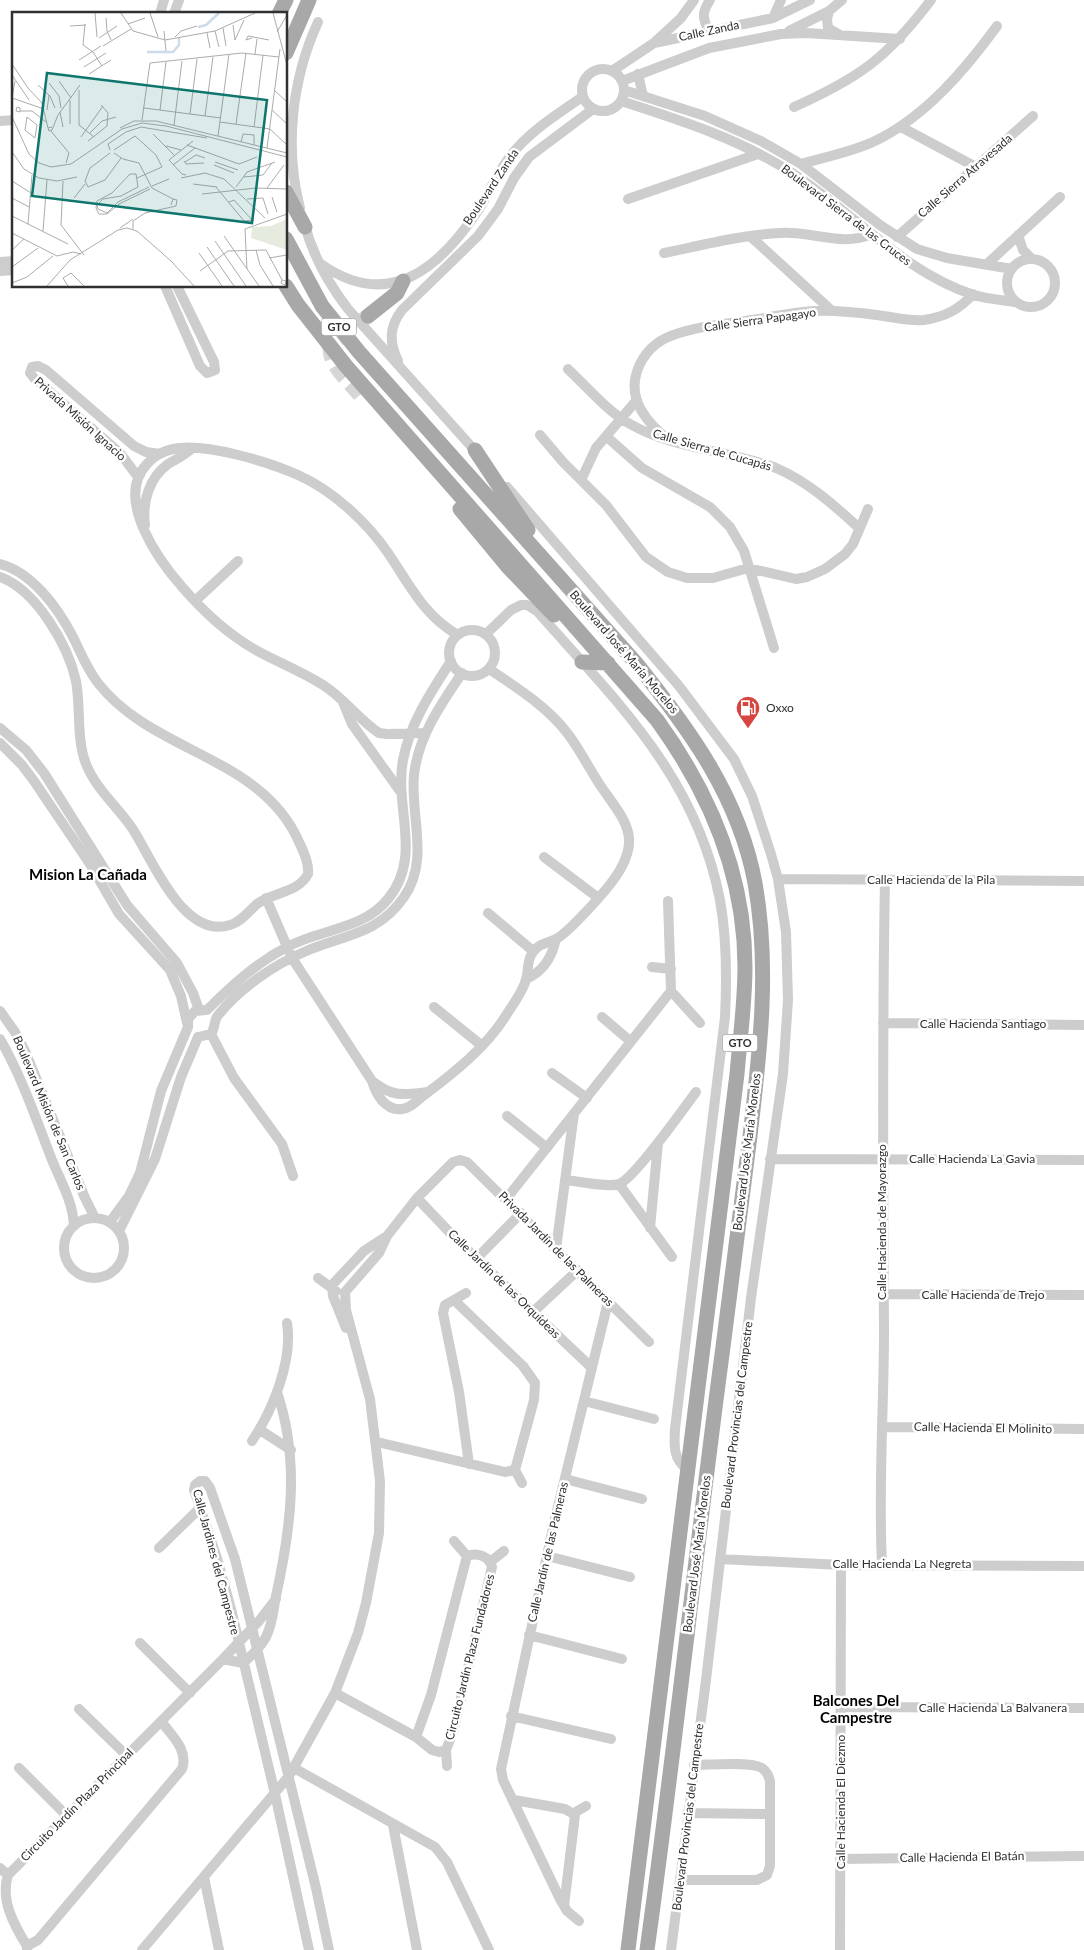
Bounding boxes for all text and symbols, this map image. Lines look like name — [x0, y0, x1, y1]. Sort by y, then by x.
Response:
inset map — [12, 12, 288, 288]
street label: Calle Zanda — [677, 17, 741, 44]
street label: Calle Sierra Atravesada — [914, 130, 1015, 221]
street label: Boulevard Zanda — [460, 146, 522, 228]
street label: Boulevard Sierra de las Cruces — [778, 161, 914, 268]
street label: Calle Sierra Papagayo — [703, 304, 817, 335]
road number: GTO — [322, 318, 356, 336]
street label: Privada Misión Ignacio — [31, 374, 129, 464]
street label: Calle Sierra de Cucapás — [651, 425, 773, 474]
street label: Boulevard José María Morelos — [567, 587, 682, 716]
fuel station icon: Oxxo — [735, 695, 761, 729]
place label: Oxxo — [766, 700, 794, 715]
district label: Mision La Cañada — [29, 865, 147, 883]
street label: Calle Hacienda de la Pila — [867, 872, 995, 887]
street label: Calle Hacienda Santiago — [920, 1016, 1047, 1031]
street label: Boulevard Misión de San Carlos — [10, 1033, 89, 1192]
road number: GTO — [722, 1034, 758, 1052]
street label: Boulevard José María Morelos — [729, 1072, 764, 1231]
street label: Calle Hacienda de Mayorazgo — [874, 1144, 889, 1300]
street label: Calle Hacienda La Gavia — [909, 1151, 1035, 1166]
street label: Privada Jardín de las Palmeras — [496, 1188, 617, 1309]
street label: Calle Jardín de las Orquídeas — [445, 1226, 564, 1341]
street label: Calle Hacienda de Trejo — [921, 1287, 1045, 1302]
street label: Boulevard Provincias del Campestre — [718, 1321, 755, 1509]
street label: Calle Hacienda El Molinito — [914, 1419, 1052, 1436]
street label: Boulevard José María Morelos — [679, 1474, 714, 1633]
street label: Calle Jardín de las Palmeras — [524, 1480, 571, 1624]
street label: Calle Jardines del Campestre — [190, 1487, 243, 1636]
street label: Calle Hacienda La Negreta — [833, 1556, 971, 1571]
street label: Circuito Jardín Plaza Fundadores — [442, 1572, 497, 1741]
district label: Balcones Del Campestre — [813, 1691, 899, 1726]
street label: Calle Hacienda La Balvanera — [919, 1700, 1067, 1715]
street label: Boulevard Provincias del Campestre — [669, 1723, 706, 1911]
street label: Calle Hacienda El Diezmo — [833, 1735, 848, 1869]
street label: Circuito Jardín Plaza Principal — [17, 1745, 136, 1864]
street label: Calle Hacienda El Batán — [900, 1848, 1024, 1865]

